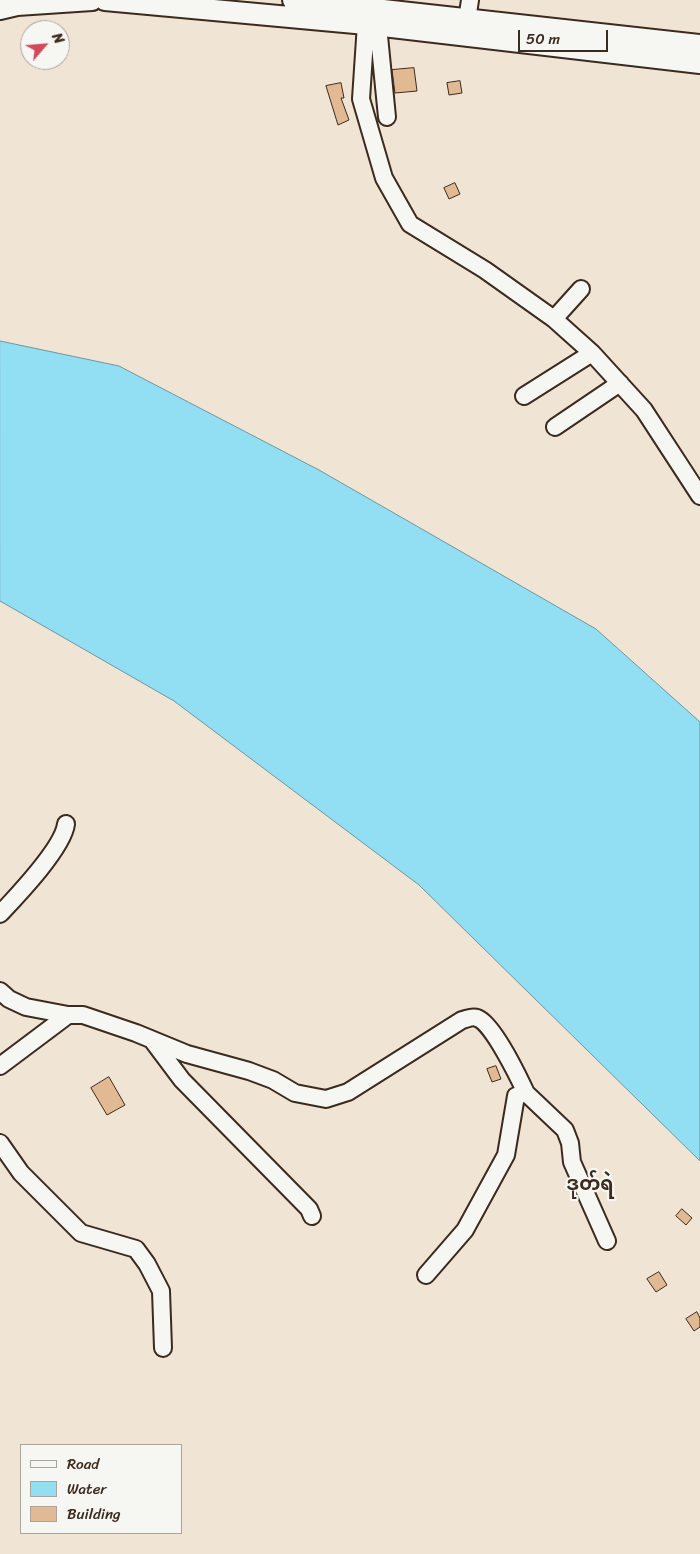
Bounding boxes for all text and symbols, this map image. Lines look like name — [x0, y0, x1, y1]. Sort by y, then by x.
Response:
north arrow — [20, 20, 70, 70]
scale bar — [520, 20, 610, 52]
text: 50 m — [526, 26, 560, 52]
text: N — [45, 28, 71, 48]
district label: ဒုတ်ရဲ — [567, 1174, 613, 1196]
legend — [20, 1444, 182, 1534]
text: Road — [67, 1451, 99, 1477]
text: Water — [67, 1476, 107, 1502]
text: Building — [67, 1501, 121, 1527]

